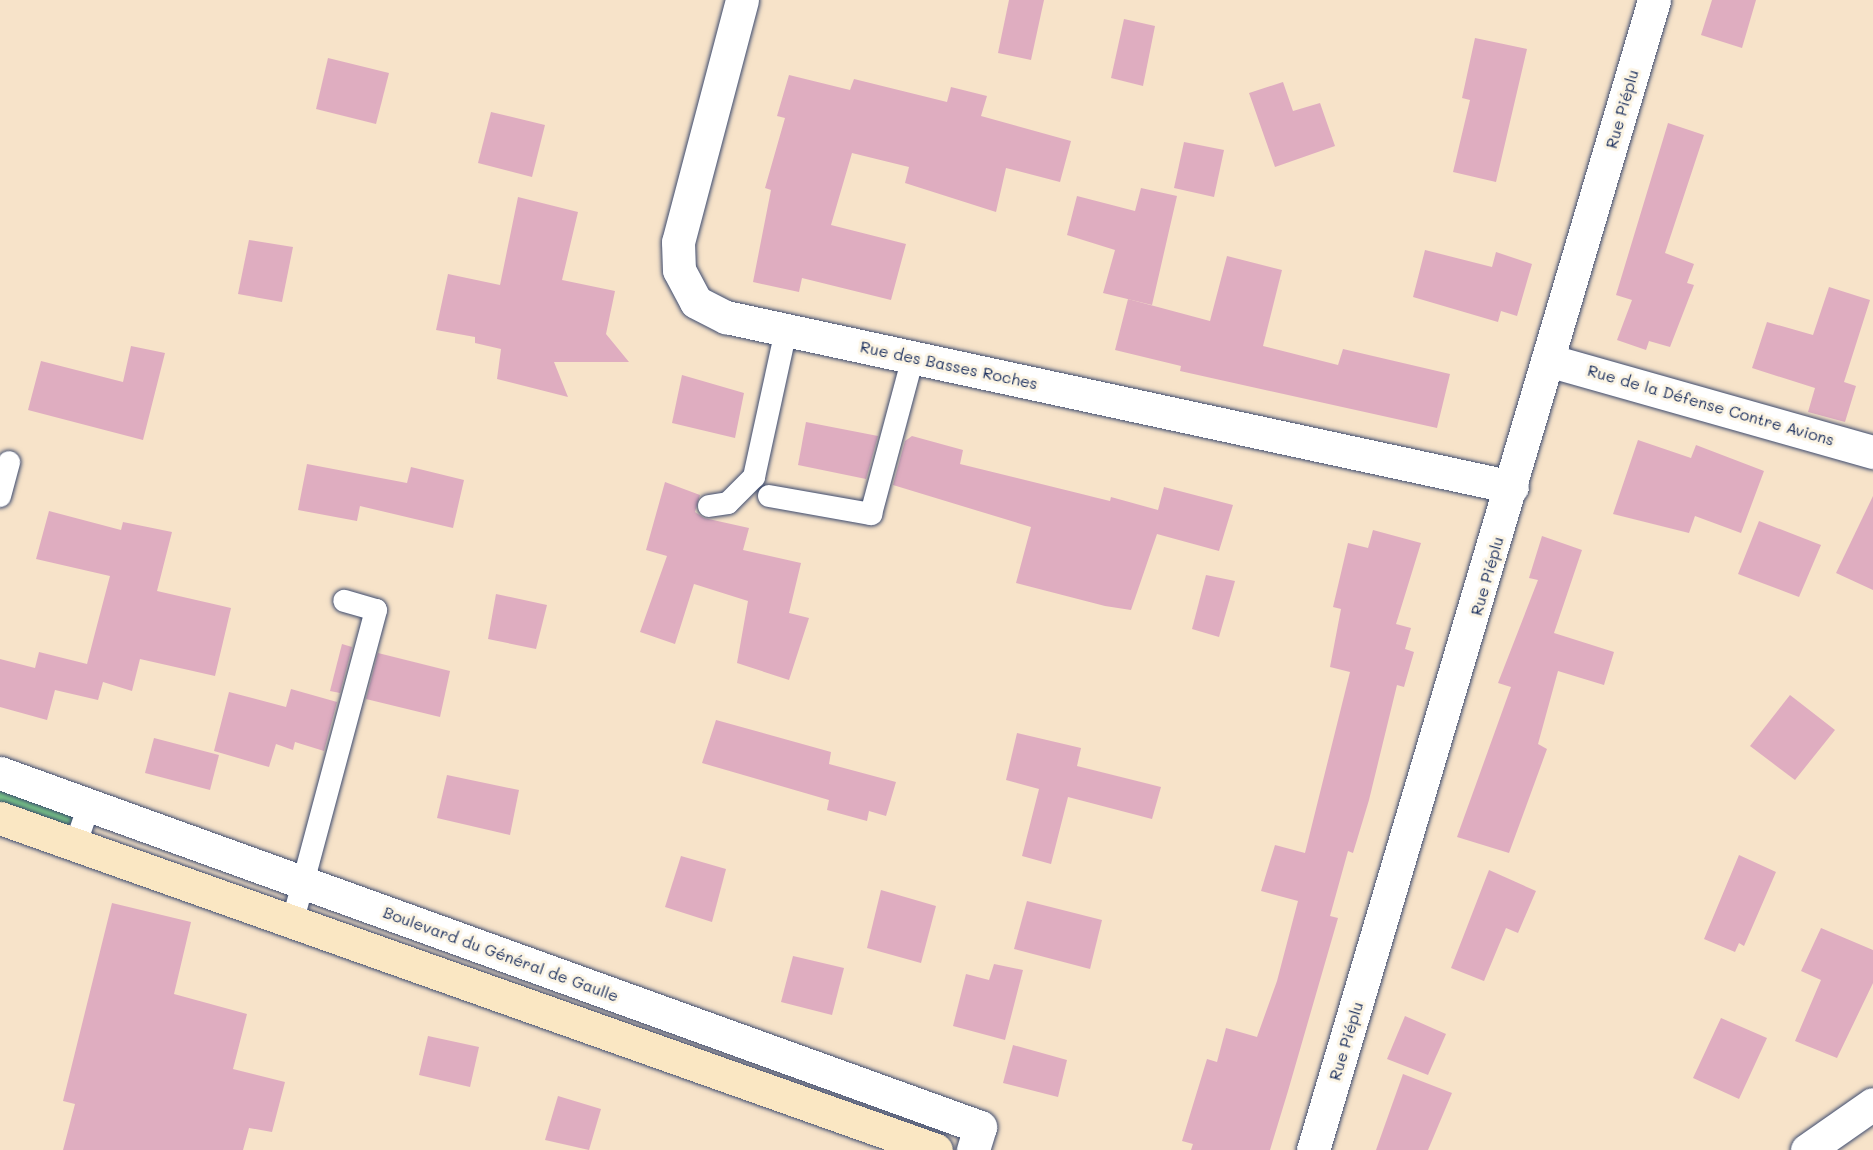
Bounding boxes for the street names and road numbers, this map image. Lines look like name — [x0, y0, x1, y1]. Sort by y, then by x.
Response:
street label: Rue Piéplu — [1602, 67, 1642, 151]
street label: Rue des Basses Roches — [858, 337, 1040, 393]
street label: Rue de la Défense Contre Avions — [1585, 361, 1837, 449]
street label: Rue Piéplu — [1467, 534, 1507, 618]
street label: Boulevard du Général de Gaulle — [381, 902, 621, 1006]
street label: Rue Piéplu — [1325, 999, 1367, 1083]

